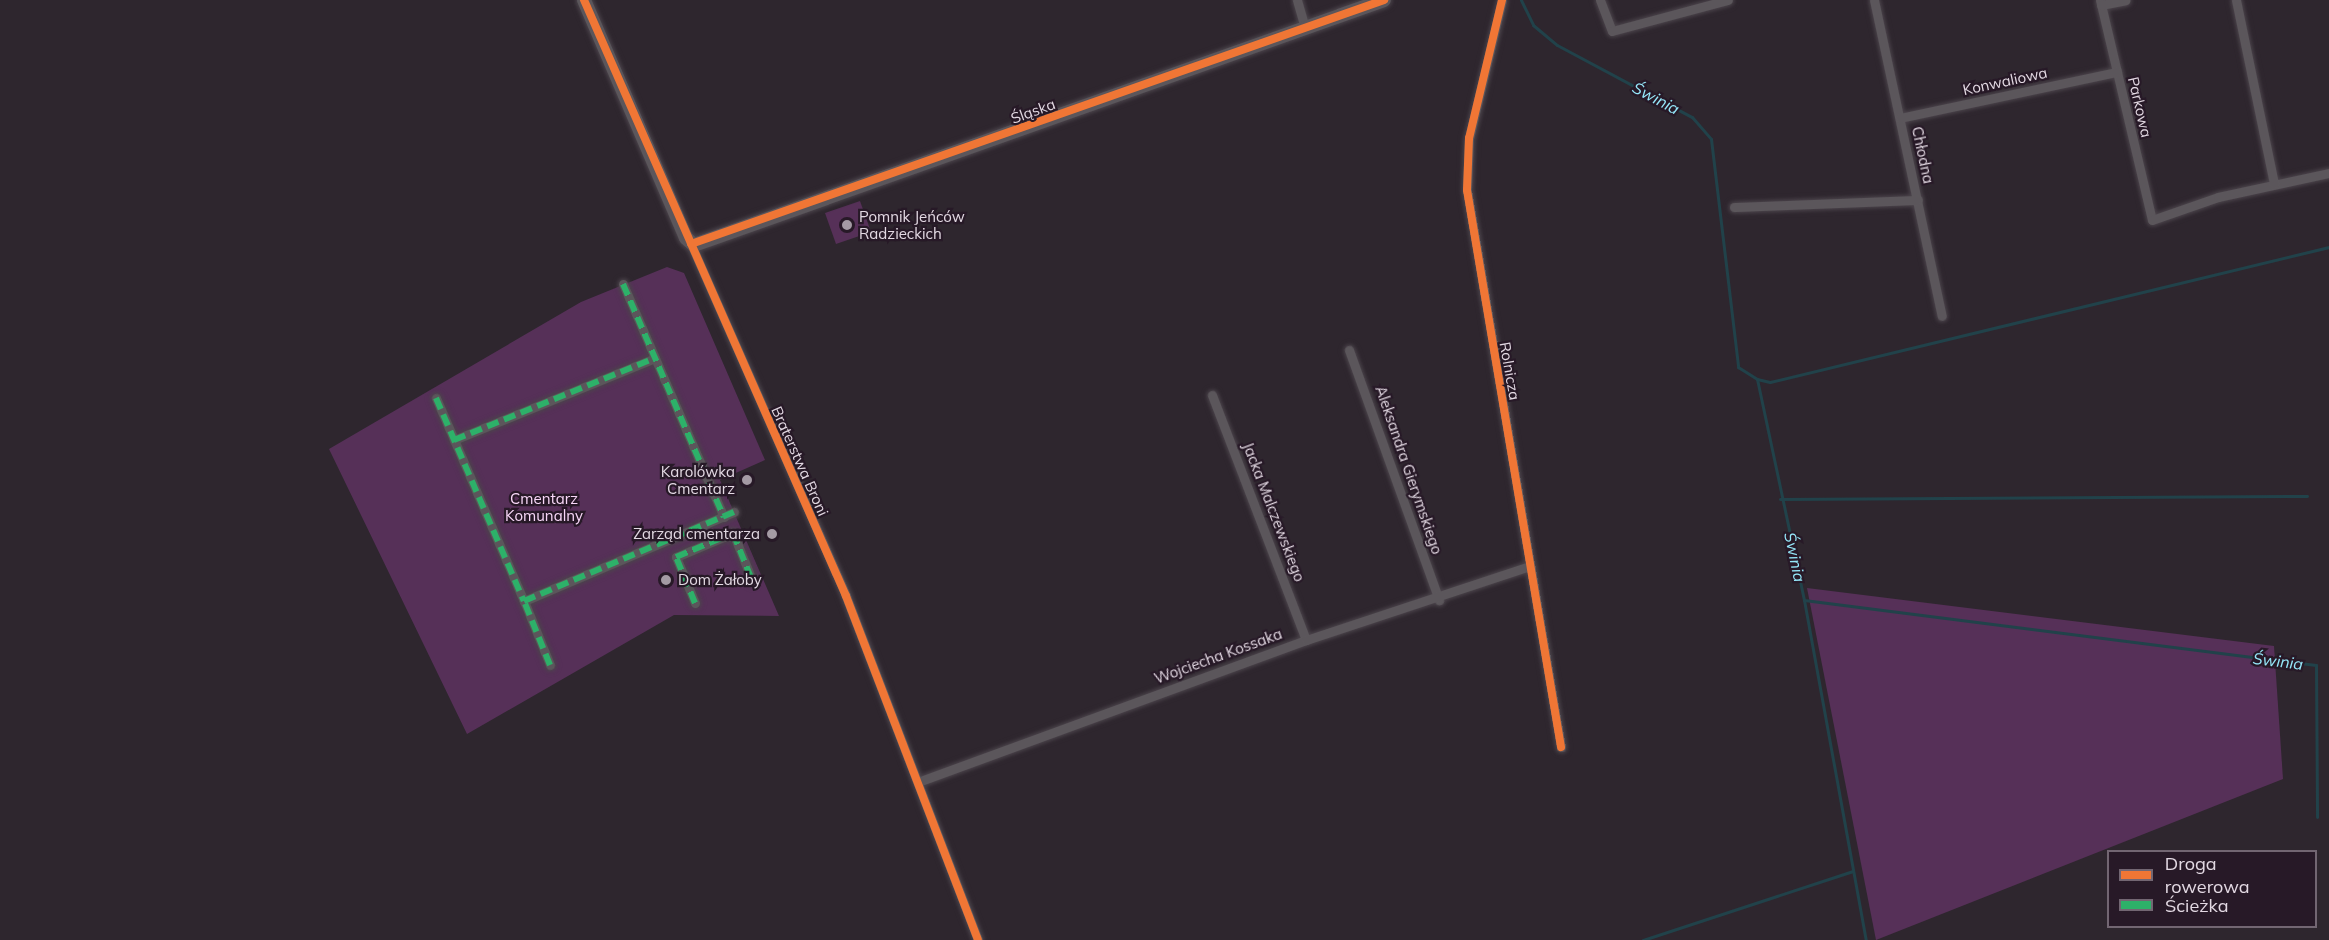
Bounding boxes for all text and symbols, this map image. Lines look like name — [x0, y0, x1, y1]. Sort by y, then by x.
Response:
street label: Konwaliowa — [1961, 63, 2049, 99]
street label: Parkowa — [2124, 75, 2156, 139]
water label: Świnia — [1629, 78, 1683, 118]
street label: Śląska — [1008, 95, 1058, 127]
street label: Chłodna — [1908, 125, 1938, 185]
place label: Pomnik Jeńców Radzieckich — [859, 207, 965, 242]
marker: Pomnik Jeńców Radzieckich — [840, 218, 854, 232]
street label: Rolnicza — [1496, 340, 1524, 402]
street label: Aleksandra Gierymskiego — [1372, 383, 1446, 557]
street label: Braterstwa Broni — [768, 403, 832, 519]
street label: Jacka Malczewskiego — [1239, 440, 1309, 584]
place label: Karolówka Cmentarz — [661, 462, 735, 497]
marker: Karolówka Cmentarz — [740, 473, 754, 487]
park label: Cmentarz Komunalny — [505, 489, 583, 524]
place label: Zarząd cmentarza — [633, 525, 760, 543]
marker: Zarząd cmentarza — [765, 527, 779, 541]
water label: Świnia — [1780, 530, 1810, 584]
place label: Dom Żałoby — [678, 571, 762, 589]
marker: Dom Żałoby — [659, 573, 673, 587]
street label: Wojciecha Kossaka — [1152, 625, 1284, 687]
water label: Świnia — [2252, 648, 2304, 674]
legend — [2107, 850, 2317, 928]
text: Droga rowerowa — [2165, 852, 2250, 898]
text: Ścieżka — [2165, 894, 2228, 917]

